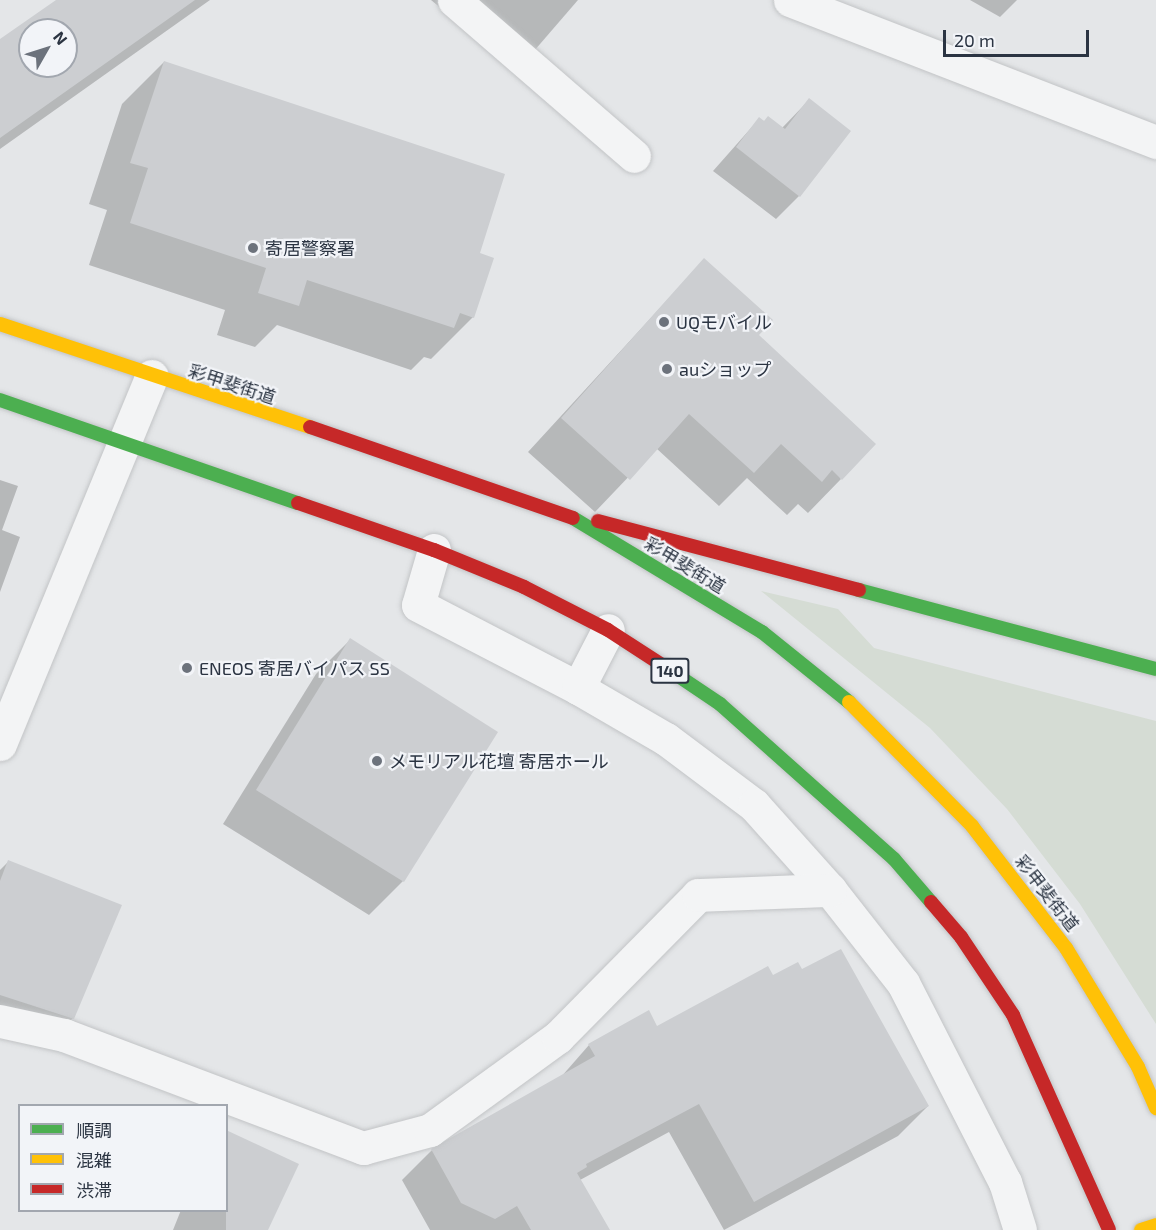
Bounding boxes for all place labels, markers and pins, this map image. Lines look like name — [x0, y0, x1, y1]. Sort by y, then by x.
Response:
place label: 寄居警察署 — [265, 237, 355, 259]
marker: 寄居警察署 — [246, 241, 260, 255]
place label: UQモバイル — [676, 311, 772, 333]
marker: UQモバイル — [657, 315, 671, 329]
place label: auショップ — [679, 358, 771, 380]
marker: auショップ — [660, 362, 674, 376]
place label: ENEOS 寄居バイパス SS — [199, 657, 390, 679]
marker: ENEOS 寄居バイパス SS — [180, 661, 194, 675]
place label: メモリアル花壇 寄居ホール — [389, 750, 609, 772]
marker: メモリアル花壇 寄居ホール — [370, 754, 384, 768]

